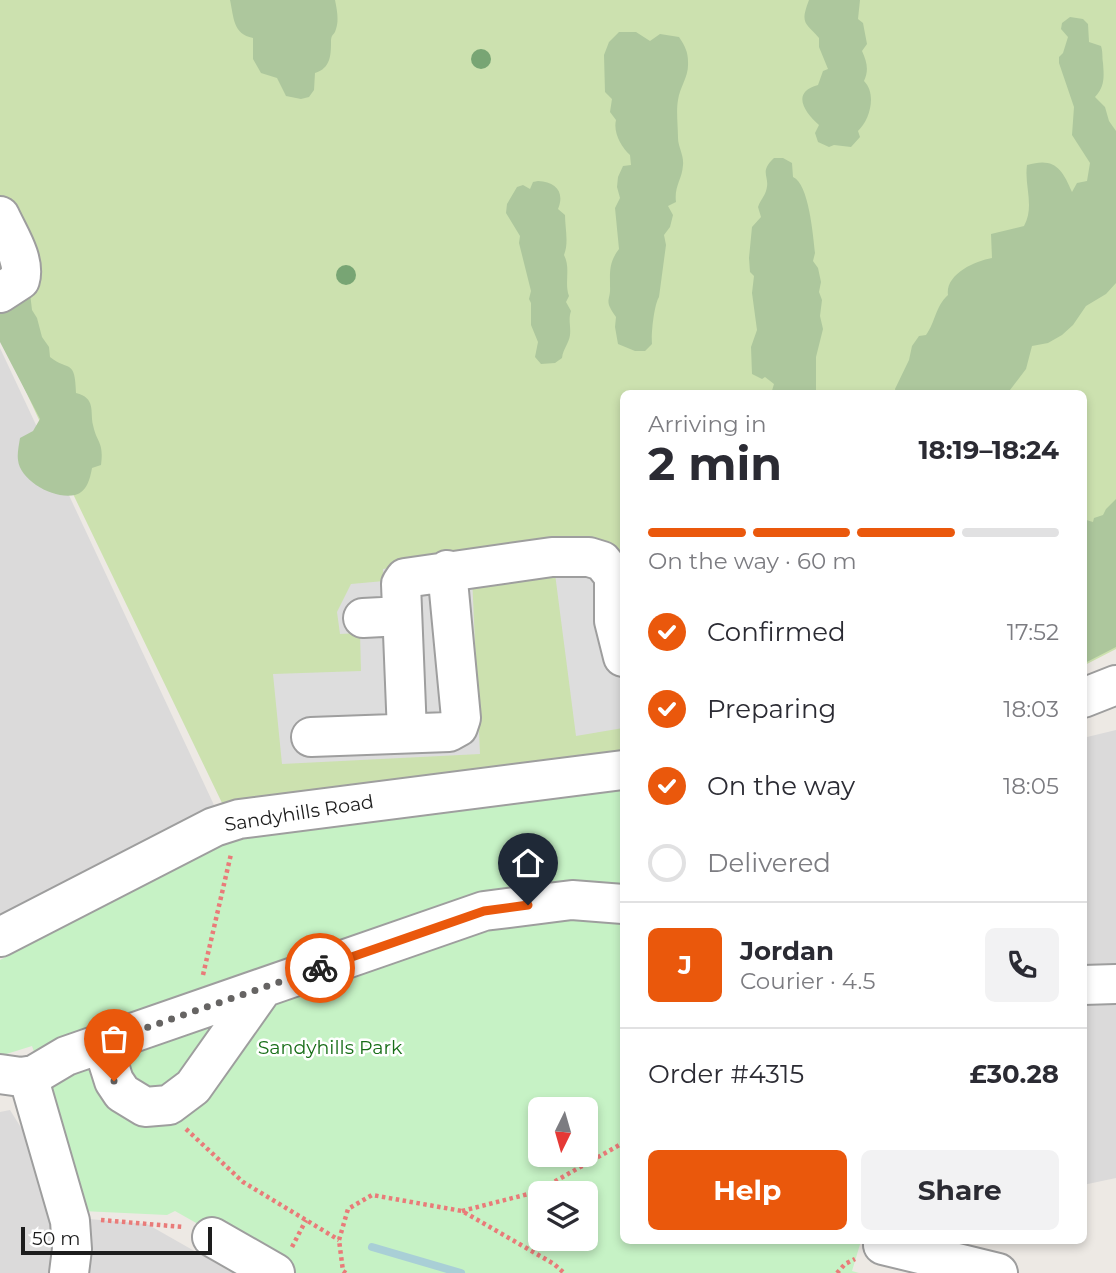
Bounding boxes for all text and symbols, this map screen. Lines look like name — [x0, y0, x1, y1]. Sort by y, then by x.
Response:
text: Arriving in — [648, 410, 767, 438]
text: 18:19–18:24 — [918, 434, 1059, 466]
text: 2 min — [648, 435, 782, 492]
text: On the way · 60 m — [648, 547, 857, 575]
icon: check — [648, 613, 686, 651]
text: Confirmed — [707, 616, 846, 648]
text: 17:52 — [1007, 618, 1059, 646]
icon: check — [648, 690, 686, 728]
text: Preparing — [707, 693, 836, 725]
text: 18:03 — [1003, 695, 1059, 723]
icon: check — [648, 767, 686, 805]
text: On the way — [707, 770, 855, 802]
text: 18:05 — [1003, 772, 1059, 800]
street label: Sandyhills Road — [223, 790, 375, 836]
pin — [498, 833, 558, 905]
icon: home — [509, 844, 547, 882]
text: Delivered — [707, 847, 831, 879]
button: phone — [985, 928, 1059, 1002]
courier — [285, 933, 355, 1003]
text: Jordan — [740, 935, 834, 967]
icon: bike — [301, 949, 339, 987]
text: J — [678, 949, 692, 981]
text: Courier · 4.5 — [740, 967, 875, 995]
pin — [84, 1009, 144, 1081]
icon: bag — [95, 1020, 133, 1058]
park label: Sandyhills Park — [258, 1036, 403, 1059]
text: Order #4315 — [648, 1058, 804, 1090]
text: £30.28 — [970, 1058, 1059, 1090]
north arrow — [528, 1097, 598, 1167]
map controls — [528, 1097, 598, 1251]
button: Help — [648, 1150, 847, 1230]
button: Share — [861, 1150, 1059, 1230]
button: layers — [528, 1181, 598, 1251]
scale bar — [21, 1224, 212, 1256]
text: 50 m — [32, 1227, 80, 1250]

